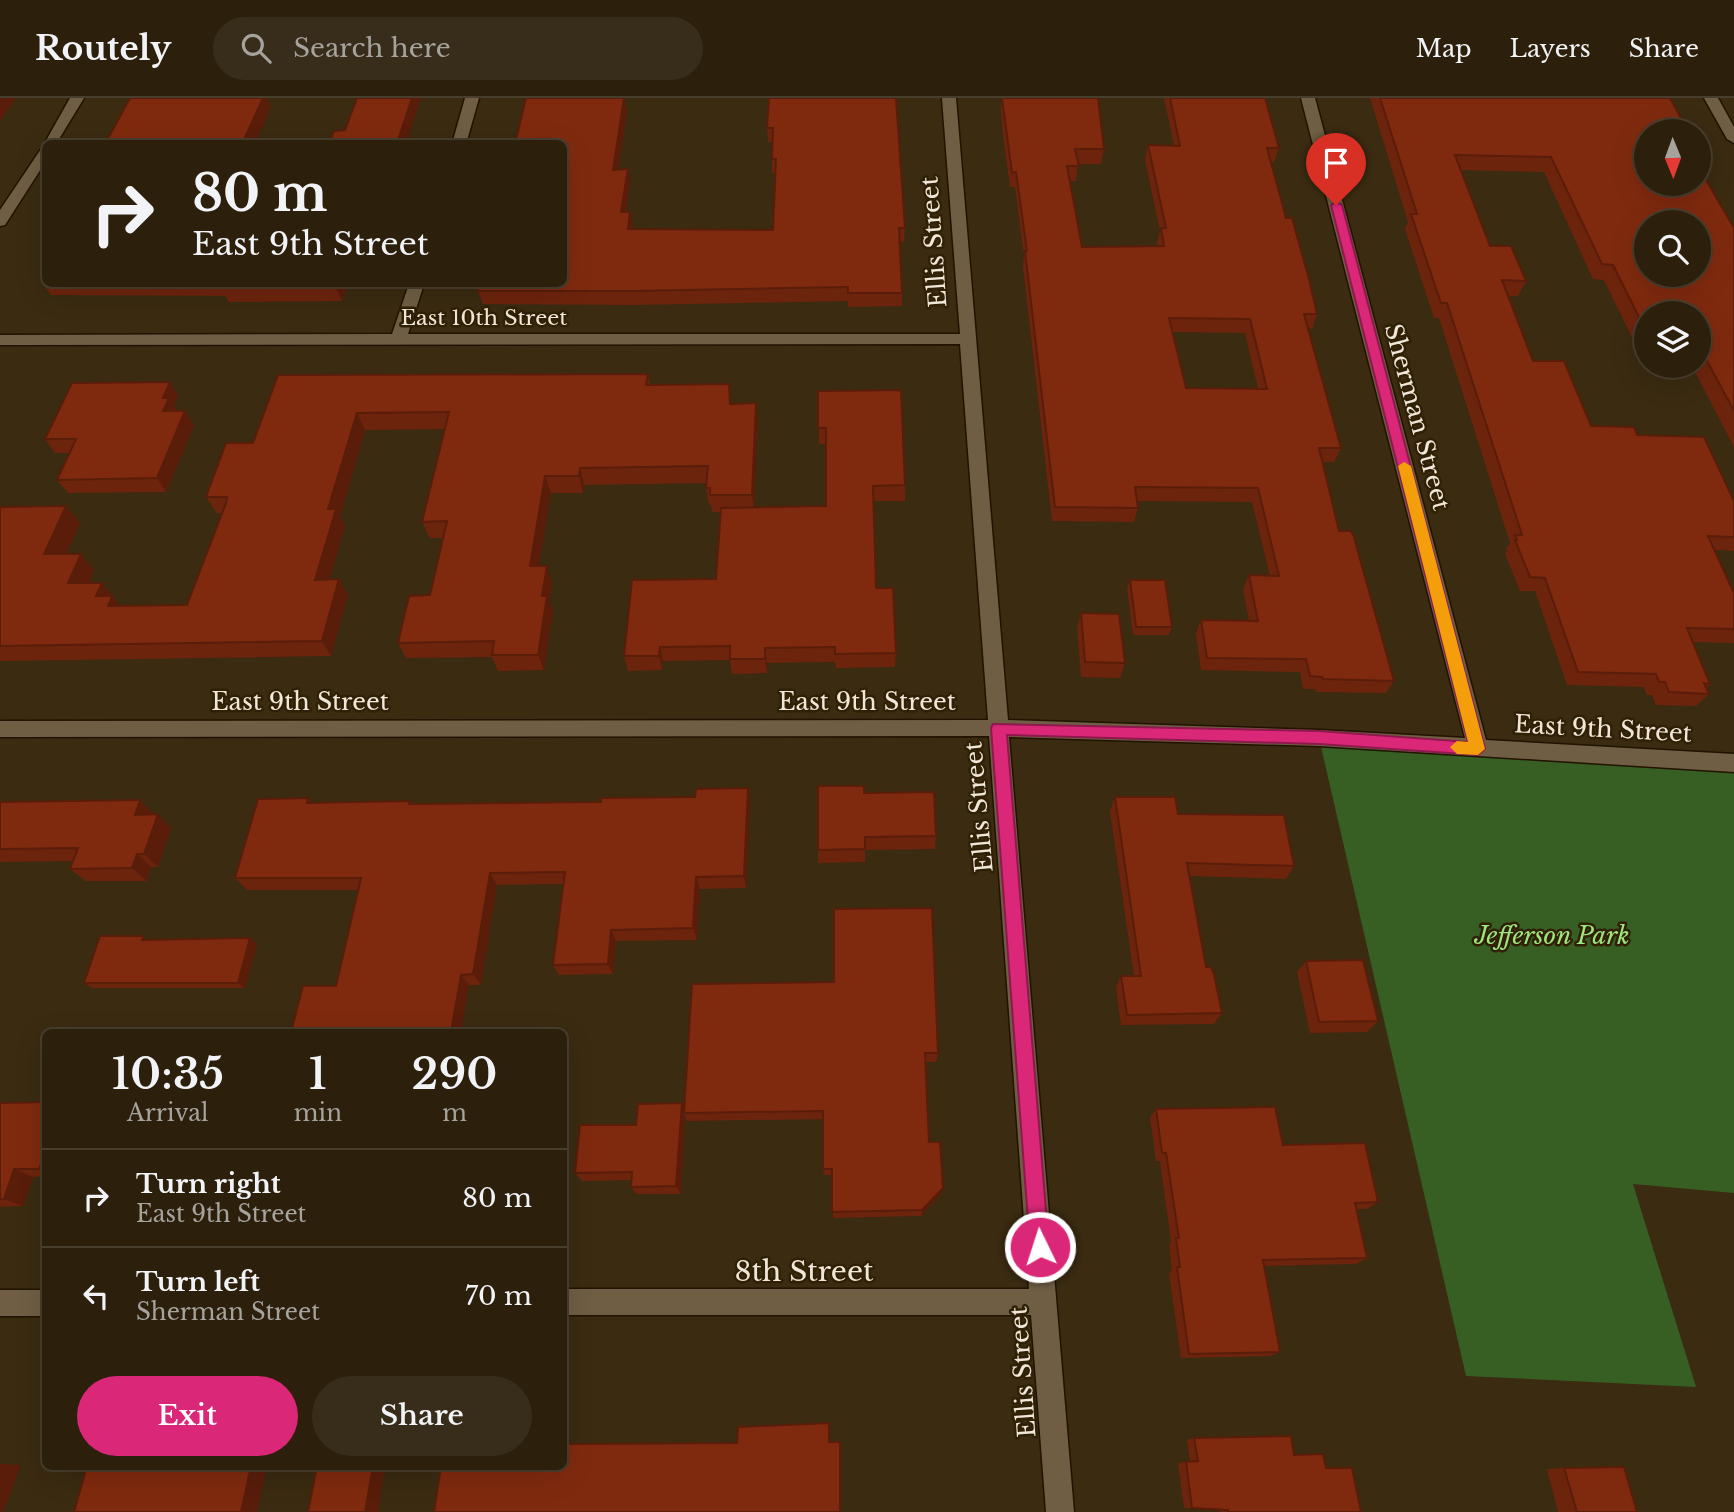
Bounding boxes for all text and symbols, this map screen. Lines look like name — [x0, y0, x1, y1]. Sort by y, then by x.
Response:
search box — [213, 17, 703, 80]
text: Routely — [35, 28, 171, 69]
icon: search — [237, 29, 275, 67]
text: Search here — [293, 32, 451, 64]
text: Map — [1416, 34, 1472, 63]
text: Layers — [1510, 34, 1591, 63]
text: Share — [1629, 34, 1699, 63]
north arrow — [1634, 119, 1712, 196]
map controls — [1634, 119, 1711, 378]
pin — [1306, 133, 1366, 205]
icon: arrive — [1317, 144, 1355, 182]
text: 80 m — [192, 163, 327, 224]
icon: right — [77, 168, 168, 259]
street label: Ellis Street — [914, 176, 953, 308]
button: search — [1634, 210, 1711, 287]
text: East 9th Street — [192, 224, 429, 264]
button: layers — [1634, 301, 1711, 378]
street label: East 10th Street — [401, 305, 567, 331]
street label: Sherman Street — [1379, 320, 1456, 513]
street label: East 9th Street — [211, 687, 389, 716]
street label: East 9th Street — [778, 687, 956, 716]
street label: East 9th Street — [1514, 709, 1692, 748]
street label: Ellis Street — [958, 740, 999, 874]
park label: Jefferson Park — [1474, 921, 1629, 950]
text: 10:35 — [112, 1048, 224, 1100]
text: 1 — [309, 1048, 327, 1100]
text: 290 — [412, 1048, 497, 1100]
text: Arrival — [127, 1099, 209, 1127]
text: min — [294, 1099, 342, 1127]
text: m — [442, 1099, 467, 1127]
text: Turn right — [136, 1168, 281, 1200]
icon: right — [77, 1179, 115, 1217]
text: 80 m — [462, 1182, 532, 1214]
text: East 9th Street — [136, 1200, 306, 1228]
position arrow — [1003, 1210, 1077, 1284]
street label: 8th Street — [734, 1254, 874, 1289]
text: Turn left — [136, 1266, 260, 1298]
icon: left — [77, 1277, 115, 1315]
text: 70 m — [465, 1280, 532, 1312]
text: Sherman Street — [136, 1298, 320, 1326]
street label: Ellis Street — [1003, 1306, 1042, 1438]
button: Exit — [77, 1376, 298, 1456]
button: Share — [312, 1376, 532, 1456]

